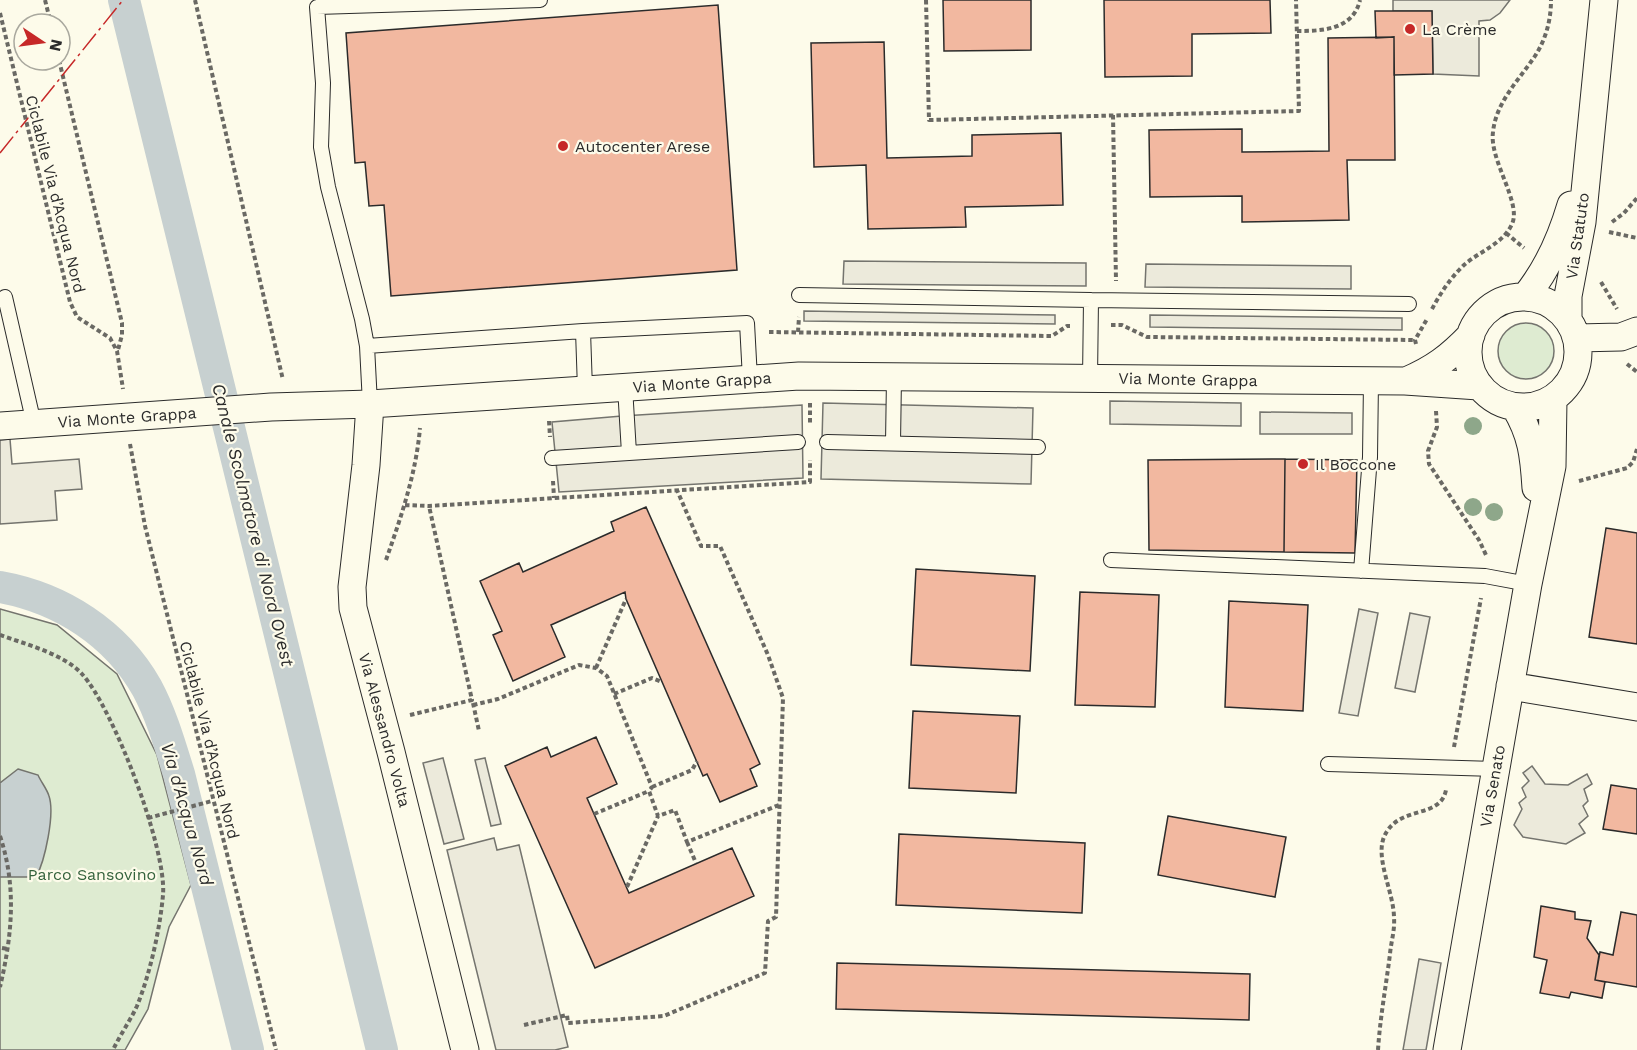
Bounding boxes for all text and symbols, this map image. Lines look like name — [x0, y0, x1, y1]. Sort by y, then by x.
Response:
north arrow — [12, 12, 72, 72]
place label: La Crème — [1422, 20, 1497, 39]
marker: La Crème — [1403, 22, 1417, 36]
text: N — [46, 37, 67, 53]
street label: Ciclabile Via d’Acqua Nord — [22, 93, 89, 295]
place label: Autocenter Arese — [575, 137, 710, 156]
marker: Autocenter Arese — [556, 139, 570, 153]
street label: Via Statuto — [1562, 191, 1593, 281]
street label: Via Monte Grappa — [632, 368, 772, 397]
street label: Via Monte Grappa — [1118, 369, 1258, 390]
water label: Canale Scolmatore di Nord Ovest — [208, 381, 299, 669]
street label: Via Monte Grappa — [57, 403, 197, 432]
place label: Il Boccone — [1315, 455, 1396, 474]
marker: Il Boccone — [1296, 457, 1310, 471]
street label: Ciclabile Via d’Acqua Nord — [176, 639, 243, 841]
street label: Via Alessandro Volta — [355, 651, 414, 809]
water label: Via d'Acqua Nord — [157, 740, 218, 889]
street label: Via Senato — [1476, 743, 1509, 829]
park label: Parco Sansovino — [28, 865, 156, 884]

